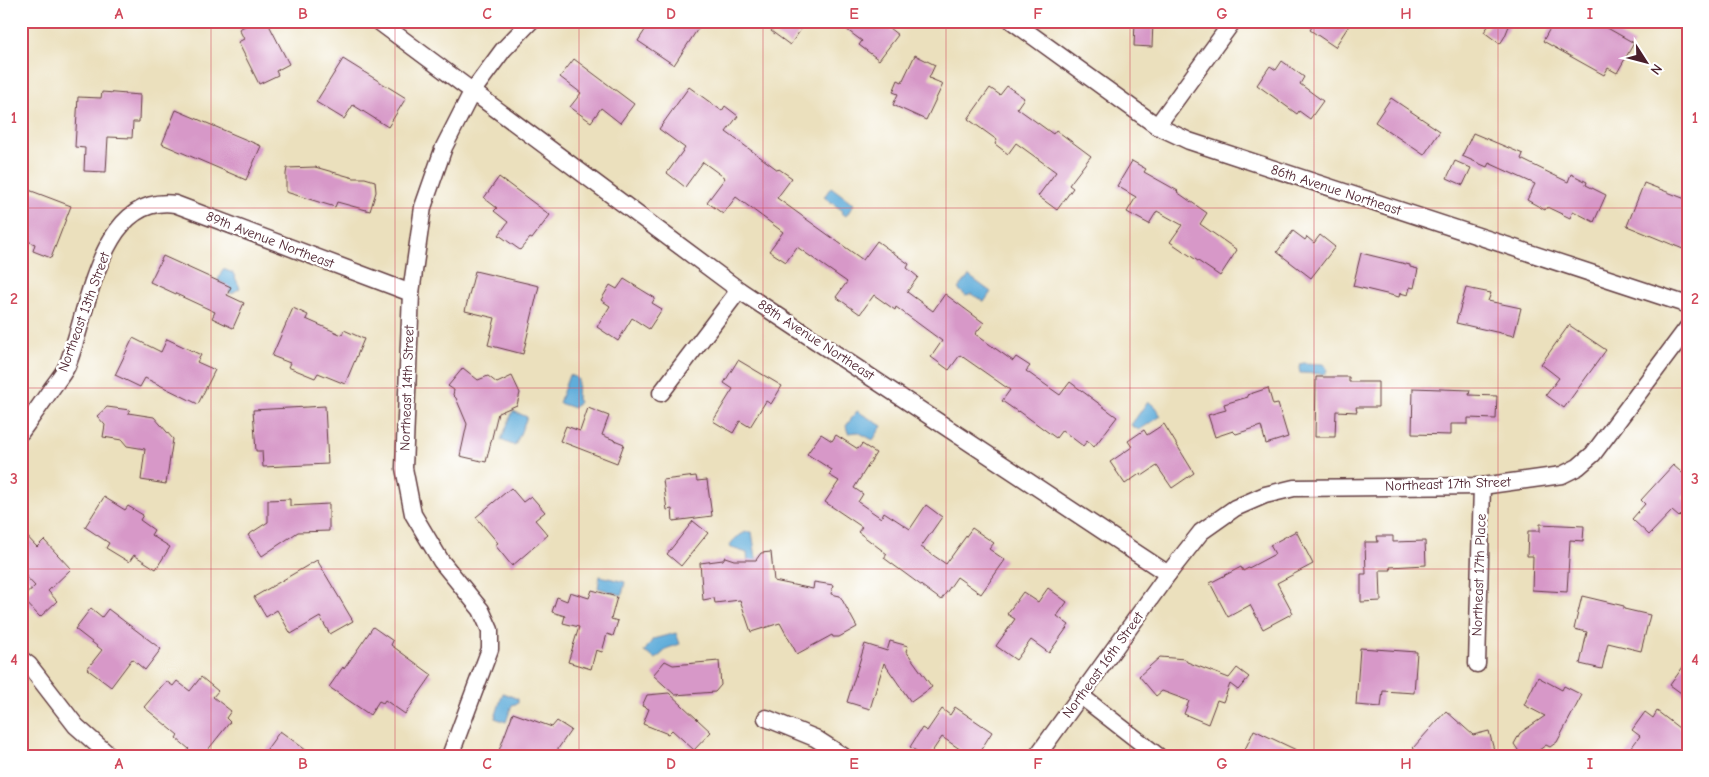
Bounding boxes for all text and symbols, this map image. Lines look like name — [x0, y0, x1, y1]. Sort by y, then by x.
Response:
text: A — [115, 5, 124, 23]
text: B — [298, 5, 308, 23]
text: C — [482, 5, 492, 23]
text: D — [666, 5, 676, 23]
text: E — [849, 5, 859, 23]
text: F — [1033, 5, 1043, 23]
text: G — [1216, 5, 1228, 23]
text: H — [1400, 5, 1412, 23]
text: I — [1587, 5, 1593, 23]
north arrow — [1622, 38, 1672, 88]
text: N — [1647, 61, 1666, 78]
text: 1 — [11, 109, 17, 127]
text: 1 — [1692, 109, 1698, 127]
street label: 86th Avenue Northeast — [1269, 161, 1404, 219]
street label: 89th Avenue Northeast — [204, 208, 337, 273]
street label: Northeast 13th Street — [54, 249, 114, 374]
text: 2 — [10, 290, 18, 308]
text: 2 — [1691, 290, 1699, 308]
street label: 88th Avenue Northeast — [754, 296, 878, 385]
street label: Northeast 14th Street — [396, 324, 418, 451]
text: 3 — [10, 470, 18, 488]
text: 3 — [1691, 470, 1699, 488]
street label: Northeast 17th Street — [1385, 473, 1512, 495]
street label: Northeast 17th Place — [1468, 513, 1490, 637]
street label: Northeast 16th Street — [1059, 608, 1148, 721]
text: 4 — [10, 651, 18, 669]
text: 4 — [1691, 651, 1699, 669]
text: A — [115, 755, 124, 773]
text: B — [298, 755, 308, 773]
text: C — [482, 755, 492, 773]
text: D — [666, 755, 676, 773]
text: E — [849, 755, 859, 773]
text: F — [1033, 755, 1043, 773]
text: G — [1216, 755, 1228, 773]
text: H — [1400, 755, 1412, 773]
text: I — [1587, 755, 1593, 773]

